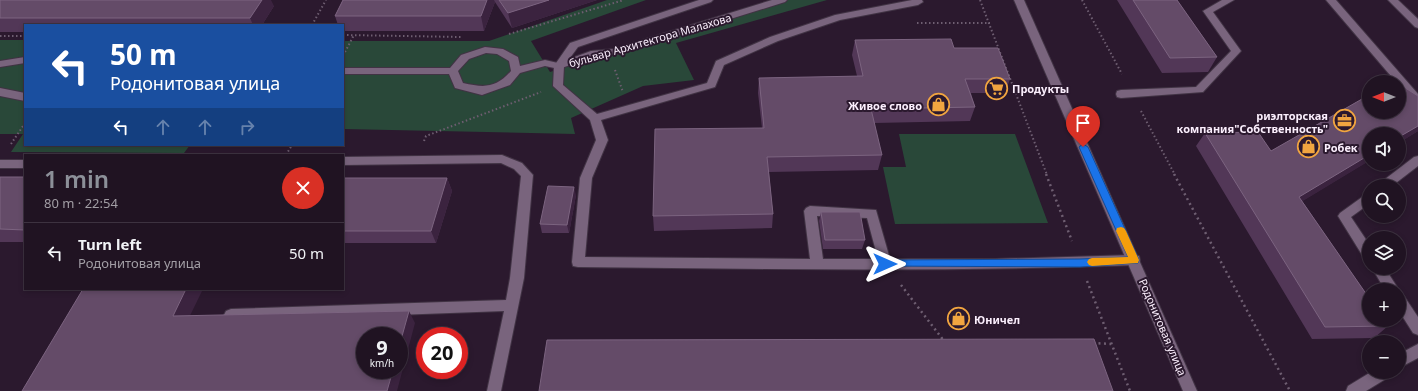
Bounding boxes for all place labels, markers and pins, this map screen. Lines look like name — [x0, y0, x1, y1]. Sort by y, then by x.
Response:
supermarket icon: Продукты — [984, 75, 1010, 101]
place label: Продукты — [1012, 81, 1069, 96]
shop icon: Живое слово — [925, 92, 951, 118]
place label: Живое слово — [848, 98, 922, 113]
pin — [1066, 106, 1100, 147]
place label: риэлторская компания"Собственность" — [1177, 108, 1328, 136]
office icon: риэлторская компания"Собственность" — [1331, 108, 1357, 134]
shop icon: Робек — [1295, 134, 1321, 160]
place label: Робек — [1324, 140, 1358, 155]
shop icon: Юничел — [945, 306, 971, 332]
place label: Юничел — [974, 312, 1020, 327]

